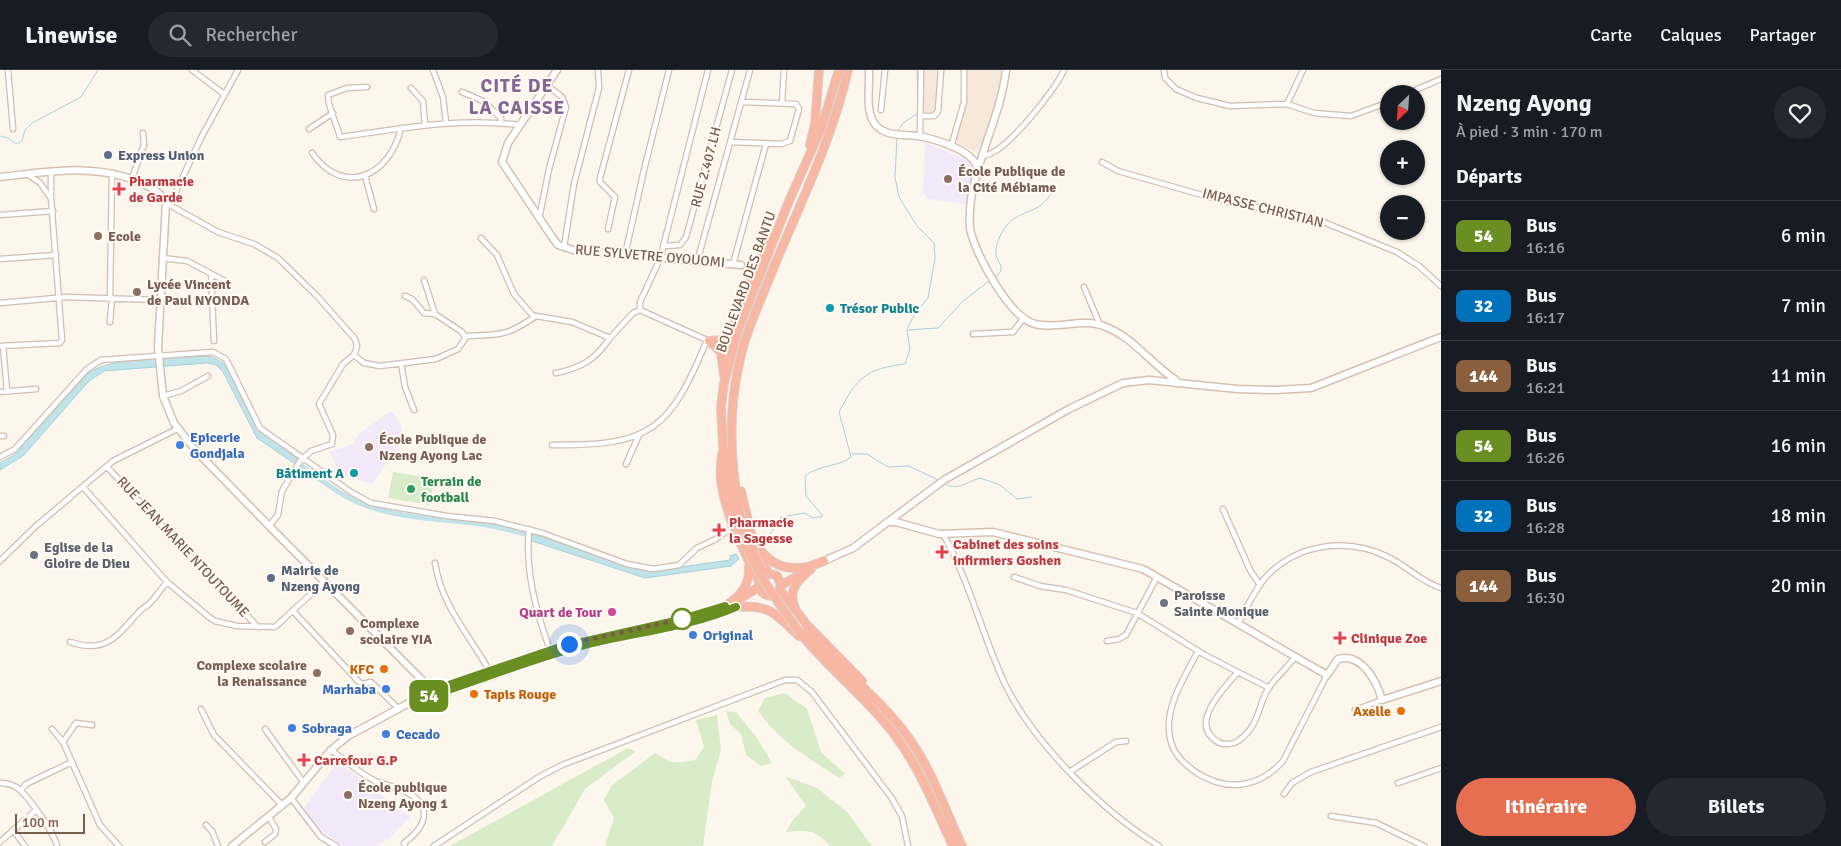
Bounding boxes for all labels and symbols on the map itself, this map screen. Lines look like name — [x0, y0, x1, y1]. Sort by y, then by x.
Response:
district label: CITÉ DE LA CAISSE — [469, 74, 565, 120]
north arrow — [1380, 85, 1425, 130]
street label: RUE 2.407.LH — [687, 125, 725, 209]
place label: Express Union — [118, 147, 205, 164]
marker: Express Union — [102, 149, 114, 161]
place label: École Publique de la Cité Mébiame — [958, 163, 1065, 196]
place label: Pharmacie de Garde — [129, 173, 194, 206]
marker: École Publique de la Cité Mébiame — [942, 173, 954, 185]
marker: Pharmacie de Garde — [113, 183, 125, 195]
street label: IMPASSE CHRISTIAN — [1201, 185, 1325, 231]
street label: BOULEVARD DES BANTU — [713, 209, 779, 355]
place label: Ecole — [108, 228, 141, 245]
marker: Ecole — [92, 230, 104, 242]
street label: RUE SYLVETRE OYOUOMI — [574, 241, 726, 271]
place label: Lycée Vincent de Paul NYONDA — [147, 276, 249, 309]
marker: Lycée Vincent de Paul NYONDA — [131, 286, 143, 298]
place label: Trésor Public — [840, 300, 920, 317]
marker: Trésor Public — [824, 302, 836, 314]
place label: Epicerie Gondjala — [190, 429, 245, 462]
place label: École Publique de Nzeng Ayong Lac — [379, 431, 486, 464]
marker: Epicerie Gondjala — [174, 439, 186, 451]
marker: École Publique de Nzeng Ayong Lac — [363, 441, 375, 453]
place label: Bâtiment A — [276, 465, 344, 482]
marker: Bâtiment A — [348, 467, 360, 479]
street label: RUE JEAN MARIE NTOUTOUME — [113, 473, 253, 621]
place label: Terrain de football — [420, 473, 482, 506]
marker: Terrain de football — [405, 483, 417, 495]
place label: Pharmacie la Sagesse — [729, 514, 794, 547]
marker: Pharmacie la Sagesse — [713, 524, 725, 536]
place label: Cabinet des soins infirmiers Goshen — [953, 536, 1061, 569]
place label: Eglise de la Gloire de Dieu — [44, 539, 130, 572]
marker: Cabinet des soins infirmiers Goshen — [935, 545, 949, 559]
marker: Eglise de la Gloire de Dieu — [28, 549, 40, 561]
place label: Mairie de Nzeng Ayong — [281, 562, 361, 595]
marker: Mairie de Nzeng Ayong — [265, 572, 277, 584]
place label: Paroisse Sainte Monique — [1174, 587, 1269, 620]
marker: Paroisse Sainte Monique — [1158, 597, 1170, 609]
place label: Quart de Tour — [519, 604, 602, 621]
marker: Quart de Tour — [606, 606, 618, 618]
unlabelled marker — [671, 608, 693, 630]
place label: Complexe scolaire YIA — [360, 615, 432, 648]
marker: Complexe scolaire YIA — [344, 625, 356, 637]
place label: Original — [703, 627, 754, 644]
marker: Original — [687, 629, 699, 641]
place label: Clinique Zoe — [1351, 630, 1427, 647]
marker: Clinique Zoe — [1333, 631, 1347, 645]
your location — [557, 632, 582, 657]
place label: Complexe scolaire la Renaissance — [196, 657, 307, 690]
place label: KFC — [349, 661, 374, 678]
marker: KFC — [378, 663, 390, 675]
marker: Complexe scolaire la Renaissance — [311, 667, 323, 679]
line badge: 54 — [406, 680, 452, 712]
place label: Marhaba — [322, 681, 376, 698]
marker: Marhaba — [380, 683, 392, 695]
place label: Tapis Rouge — [484, 686, 556, 703]
marker: Tapis Rouge — [468, 688, 480, 700]
place label: Axelle — [1353, 703, 1391, 720]
marker: Axelle — [1395, 705, 1407, 717]
place label: Sobraga — [302, 720, 352, 737]
marker: Sobraga — [286, 722, 298, 734]
place label: Cecado — [396, 726, 440, 743]
marker: Cecado — [380, 728, 392, 740]
place label: Carrefour G.P — [314, 752, 398, 769]
marker: Carrefour G.P — [298, 754, 310, 766]
place label: École publique Nzeng Ayong 1 — [358, 779, 448, 812]
marker: École publique Nzeng Ayong 1 — [342, 789, 354, 801]
scale bar — [15, 811, 85, 834]

